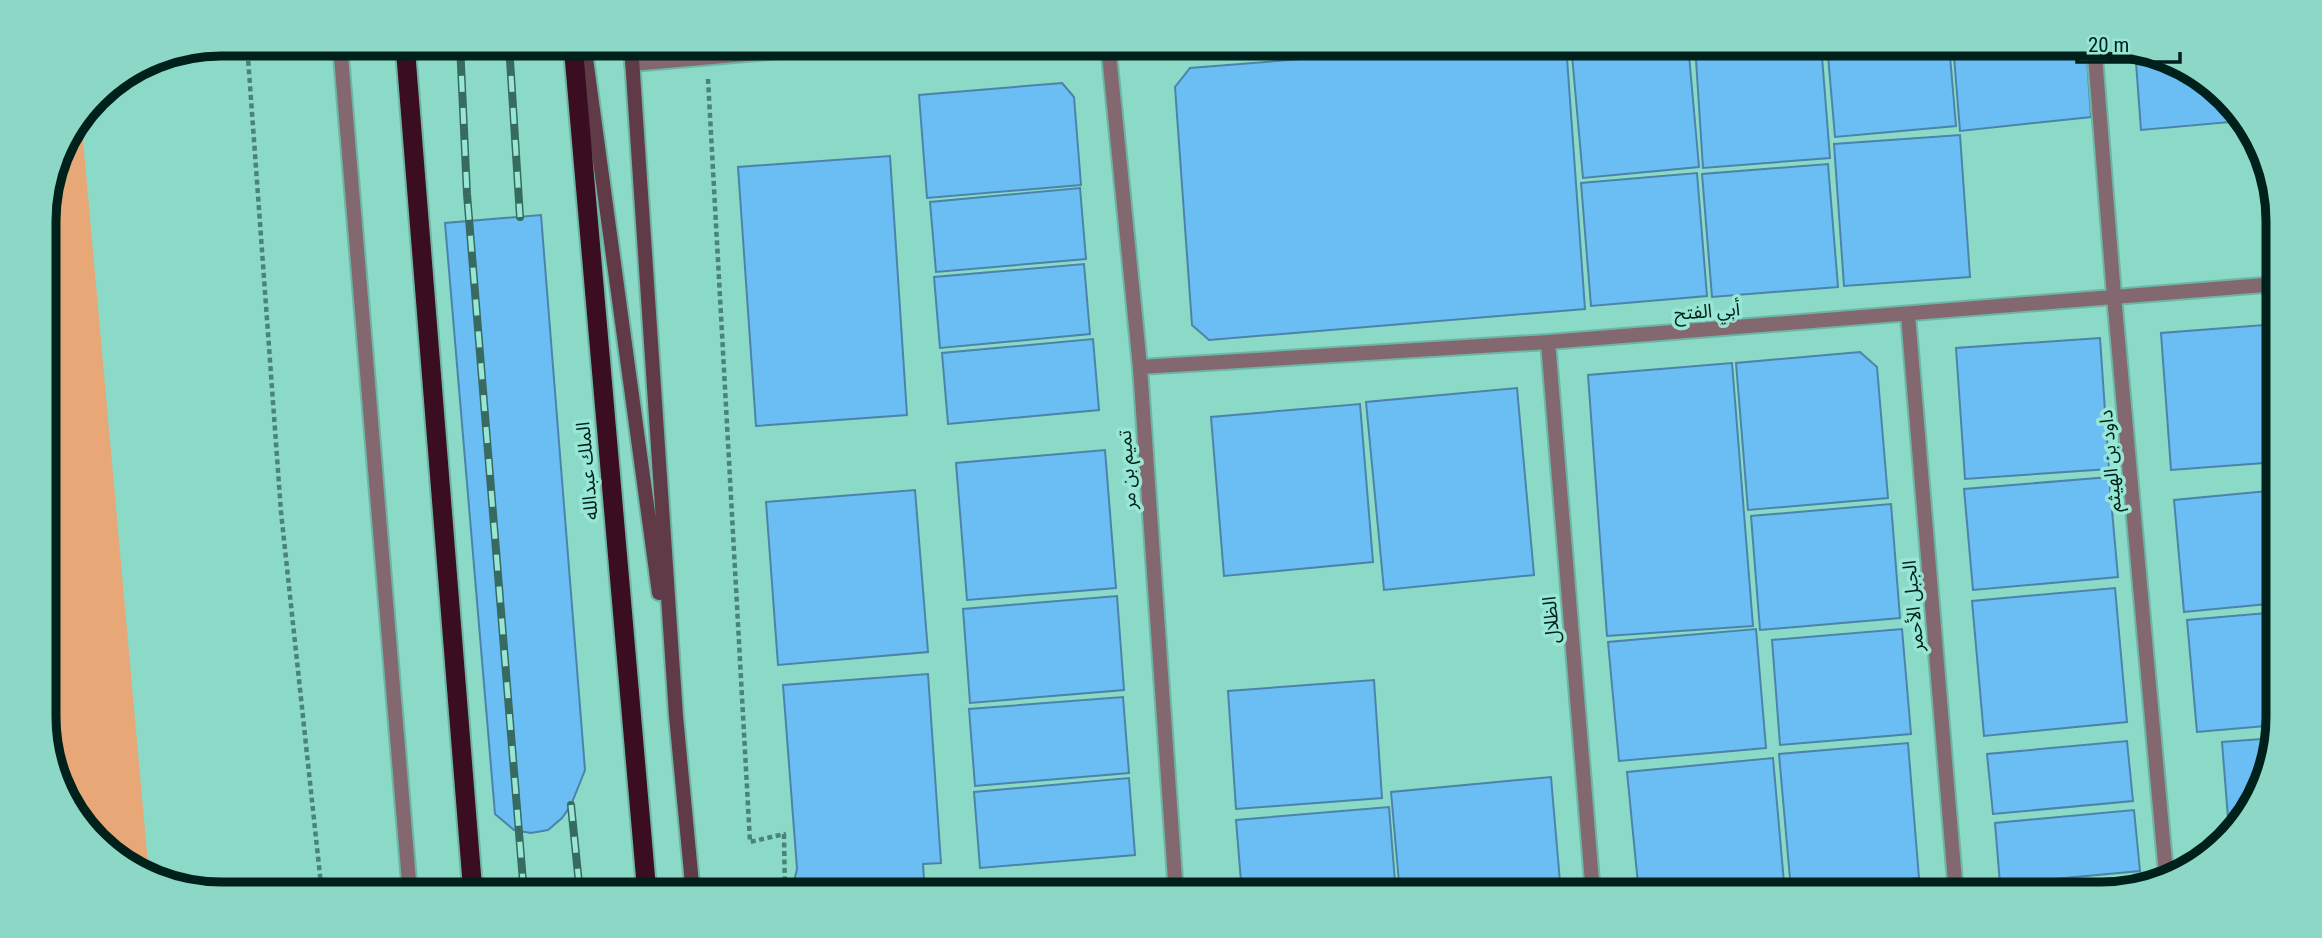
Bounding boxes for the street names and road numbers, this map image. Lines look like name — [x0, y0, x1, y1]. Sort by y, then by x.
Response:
street label: أبي الفتح — [1673, 297, 1741, 328]
street label: داود بن الهيثم — [2094, 409, 2129, 513]
street label: الملك عبدالله — [571, 421, 603, 521]
street label: تميم بن مر — [1113, 429, 1144, 512]
street label: الجبل الأحمر — [1898, 559, 1929, 654]
street label: الظلال — [1537, 595, 1565, 645]

